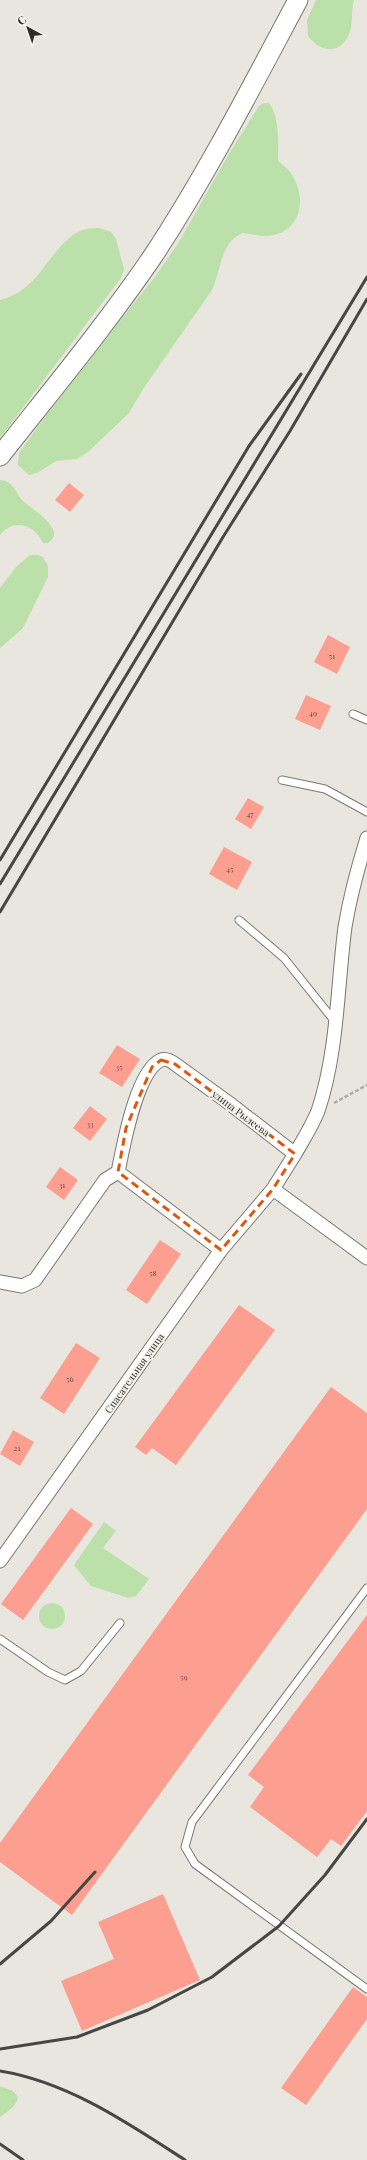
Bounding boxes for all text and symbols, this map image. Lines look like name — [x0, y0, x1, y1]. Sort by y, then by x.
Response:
north arrow — [8, 8, 48, 48]
text: С — [13, 12, 29, 28]
house number: 51 — [329, 650, 335, 661]
house number: 49 — [309, 707, 317, 718]
house number: 47 — [246, 808, 254, 819]
house number: 45 — [226, 863, 234, 874]
house number: 35 — [116, 1061, 122, 1072]
street label: улица Рылеева — [208, 1086, 273, 1139]
house number: 33 — [86, 1118, 94, 1129]
house number: 31 — [59, 1179, 65, 1190]
house number: 58 — [149, 1267, 157, 1278]
street label: Спасательная улица — [101, 1330, 167, 1416]
house number: 56 — [66, 1373, 74, 1384]
house number: 21 — [14, 1442, 20, 1453]
house number: 59 — [180, 1671, 188, 1682]

